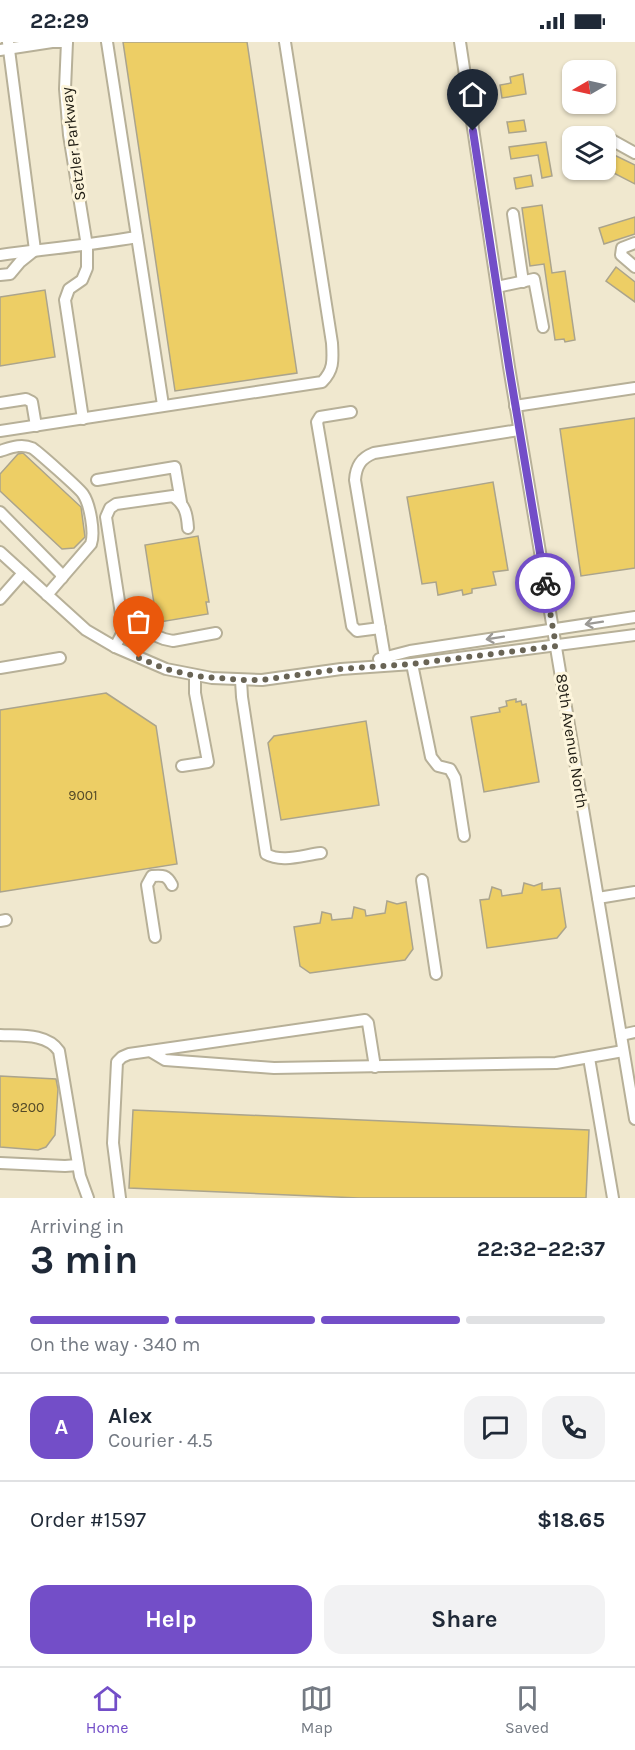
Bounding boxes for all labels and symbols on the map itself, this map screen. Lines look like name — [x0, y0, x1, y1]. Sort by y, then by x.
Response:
north arrow — [562, 60, 616, 114]
pin — [447, 69, 498, 131]
street label: Setzler Parkway — [57, 86, 89, 202]
courier — [515, 553, 575, 613]
pin — [113, 596, 164, 658]
one-way arrow — [585, 618, 604, 629]
one-way arrow — [486, 633, 506, 644]
street label: 89th Avenue North — [552, 672, 592, 810]
house number: 9001 — [68, 787, 98, 804]
house number: 9200 — [12, 1099, 44, 1116]

